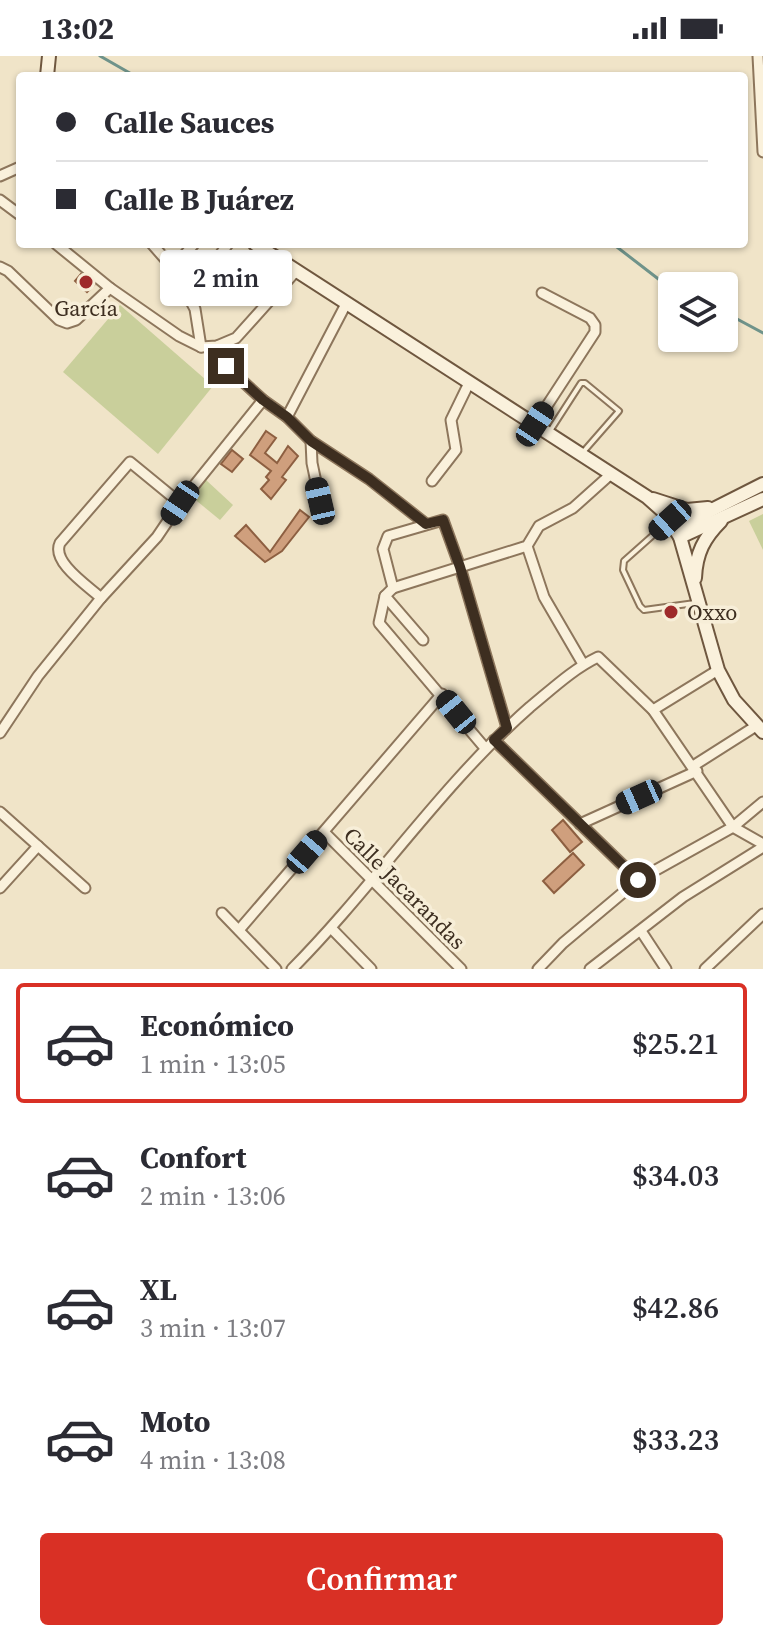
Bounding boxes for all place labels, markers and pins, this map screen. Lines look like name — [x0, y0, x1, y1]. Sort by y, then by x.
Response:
marker: García — [77, 273, 95, 291]
place label: García — [54, 293, 119, 323]
place label: Oxxo — [687, 597, 737, 627]
marker: Oxxo — [662, 603, 680, 621]

